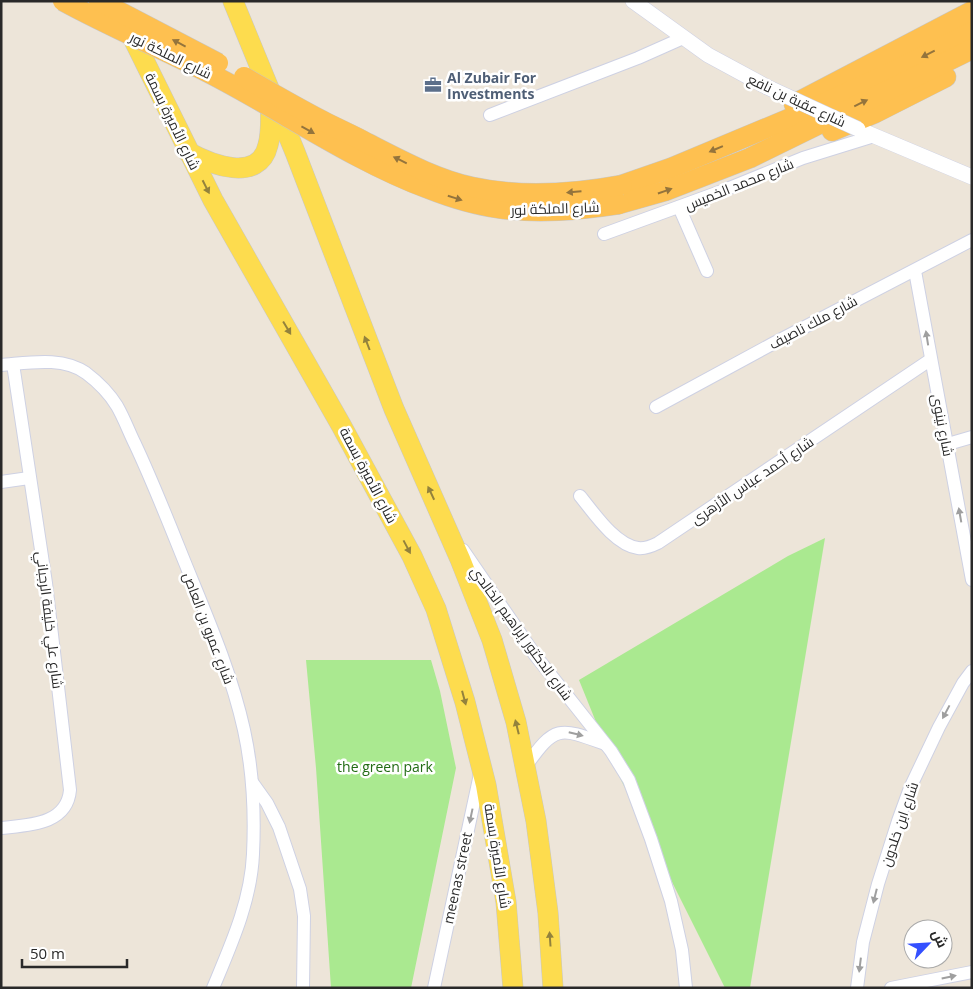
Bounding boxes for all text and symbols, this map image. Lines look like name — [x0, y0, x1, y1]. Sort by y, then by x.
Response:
street label: شارع الملكة نور — [126, 27, 215, 83]
one-way arrow — [172, 39, 186, 47]
one-way arrow — [921, 50, 935, 58]
place label: Al Zubair For Investments — [447, 68, 537, 103]
street label: شارع الأميرة بسمة — [141, 69, 205, 173]
street label: شارع عقبة بن نافع — [745, 69, 849, 131]
office icon: Al Zubair For Investments — [423, 75, 443, 95]
one-way arrow — [854, 99, 868, 107]
one-way arrow — [301, 125, 314, 134]
one-way arrow — [708, 145, 723, 153]
street label: شارع محمد الخميس — [682, 153, 796, 215]
one-way arrow — [393, 156, 407, 164]
one-way arrow — [202, 179, 210, 194]
one-way arrow — [658, 187, 673, 194]
one-way arrow — [566, 188, 582, 196]
one-way arrow — [447, 195, 462, 202]
street label: شارع الملكة نور — [509, 197, 600, 219]
street label: شارع ملك ناصيف — [766, 291, 860, 353]
one-way arrow — [282, 321, 291, 334]
one-way arrow — [922, 330, 930, 346]
one-way arrow — [363, 335, 371, 350]
street label: شارع نينوى — [928, 392, 958, 458]
street label: شارع الأميرة بسمة — [336, 424, 402, 526]
street label: شارع أحمد عباس الأزهرى — [687, 432, 817, 528]
one-way arrow — [426, 486, 434, 500]
one-way arrow — [956, 506, 964, 522]
one-way arrow — [403, 539, 411, 554]
street label: شارع علي خليفة الرجباني — [29, 550, 68, 690]
street label: شارع الدكتور إبراهيم الخالدي — [464, 562, 577, 706]
street label: شارع عمرو بن العاص — [179, 569, 239, 687]
one-way arrow — [460, 691, 468, 706]
one-way arrow — [942, 706, 951, 719]
one-way arrow — [512, 720, 520, 735]
one-way arrow — [568, 730, 583, 738]
park label: the green park — [337, 757, 434, 776]
street label: شارع ابن خلدون — [876, 779, 922, 869]
street label: شارع الأميرة بسمة — [480, 802, 516, 910]
one-way arrow — [467, 809, 475, 824]
street label: meenas street — [438, 830, 476, 926]
one-way arrow — [871, 889, 879, 904]
north arrow — [903, 919, 953, 969]
text: ش — [928, 926, 953, 950]
one-way arrow — [546, 931, 554, 947]
scale bar — [22, 936, 128, 968]
text: 50 m — [30, 943, 65, 963]
one-way arrow — [856, 957, 864, 973]
one-way arrow — [941, 972, 957, 980]

